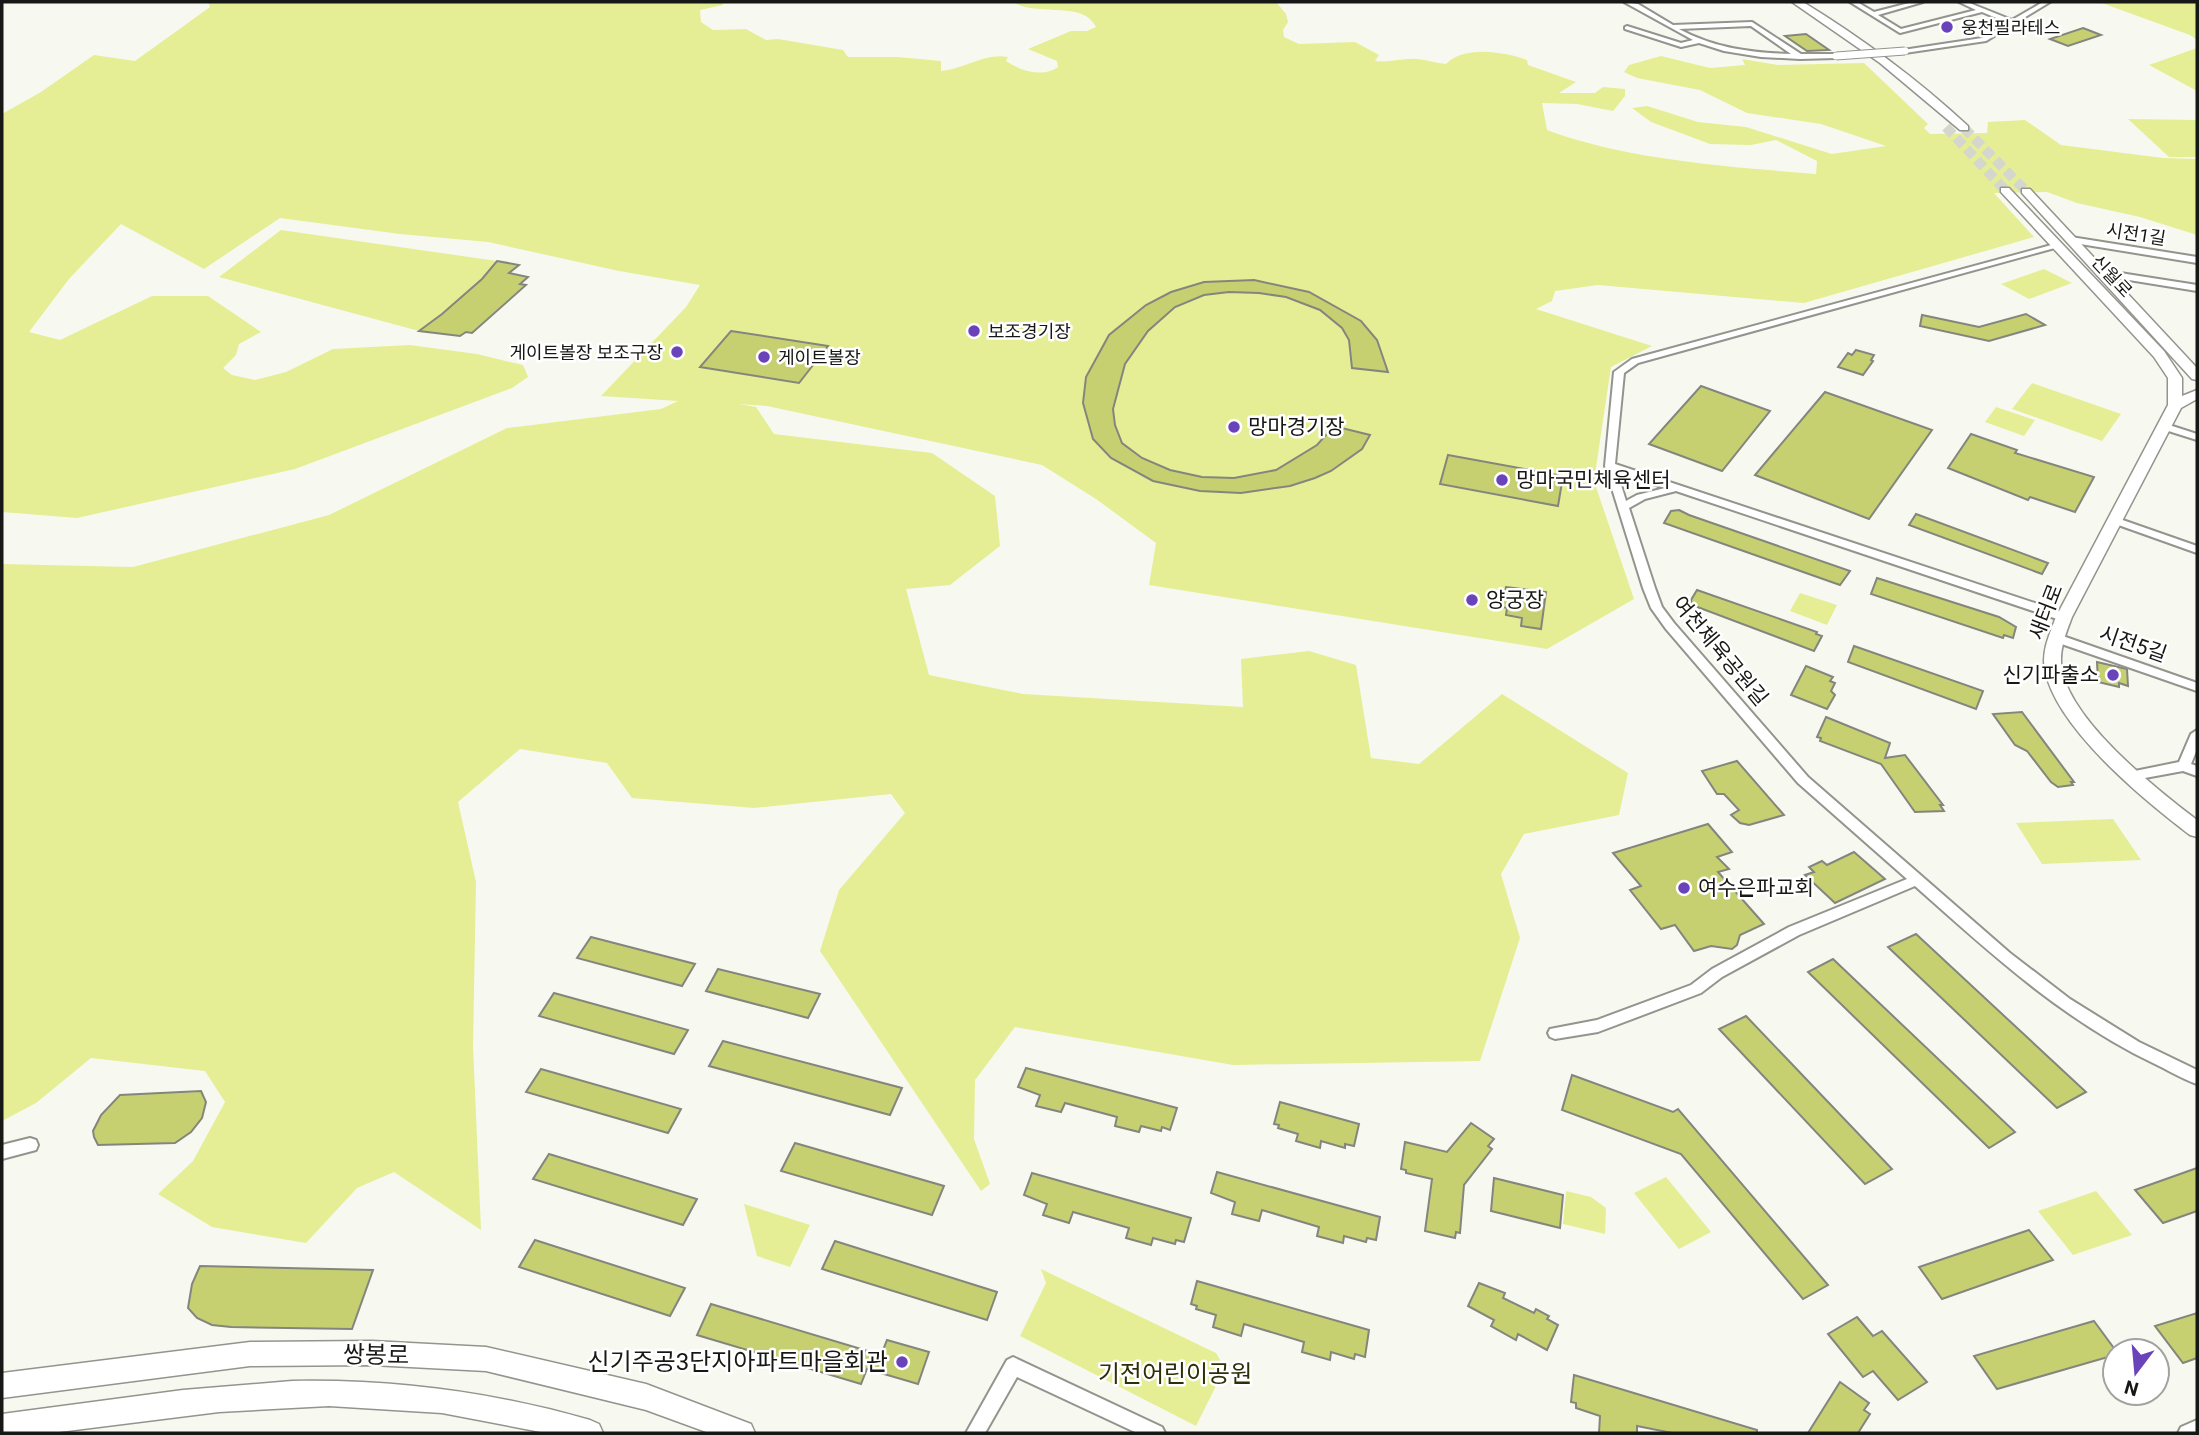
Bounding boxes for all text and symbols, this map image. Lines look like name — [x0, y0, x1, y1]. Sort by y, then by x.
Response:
place label: 웅천필라테스 — [1961, 17, 2060, 38]
marker: 웅천필라테스 — [1939, 19, 1955, 35]
street label: 시전1길 — [2105, 219, 2167, 249]
street label: 신월로 — [2087, 251, 2137, 301]
place label: 보조경기장 — [988, 321, 1071, 342]
marker: 보조경기장 — [966, 323, 982, 339]
place label: 게이트볼장 보조구장 — [509, 342, 663, 363]
marker: 게이트볼장 보조구장 — [669, 344, 685, 360]
place label: 게이트볼장 — [778, 347, 861, 368]
marker: 게이트볼장 — [756, 349, 772, 365]
place label: 망마경기장 — [1248, 415, 1345, 439]
marker: 망마경기장 — [1226, 419, 1242, 435]
place label: 망마국민체육센터 — [1516, 468, 1671, 492]
marker: 망마국민체육센터 — [1494, 472, 1510, 488]
street label: 새터로 — [2024, 581, 2068, 643]
place label: 양궁장 — [1486, 588, 1544, 612]
street label: 여천체육공원길 — [1667, 591, 1773, 711]
marker: 양궁장 — [1464, 592, 1480, 608]
street label: 시전5길 — [2096, 621, 2170, 667]
place label: 신기파출소 — [2002, 663, 2099, 687]
marker: 신기파출소 — [2105, 667, 2121, 683]
place label: 여수은파교회 — [1698, 876, 1814, 900]
marker: 여수은파교회 — [1676, 880, 1692, 896]
north arrow — [2101, 1337, 2171, 1407]
street label: 쌍봉로 — [343, 1340, 409, 1370]
place label: 신기주공3단지아파트마을회관 — [587, 1348, 888, 1376]
marker: 신기주공3단지아파트마을회관 — [894, 1354, 910, 1370]
park label: 기전어린이공원 — [1098, 1360, 1252, 1388]
text: N — [2122, 1375, 2141, 1401]

